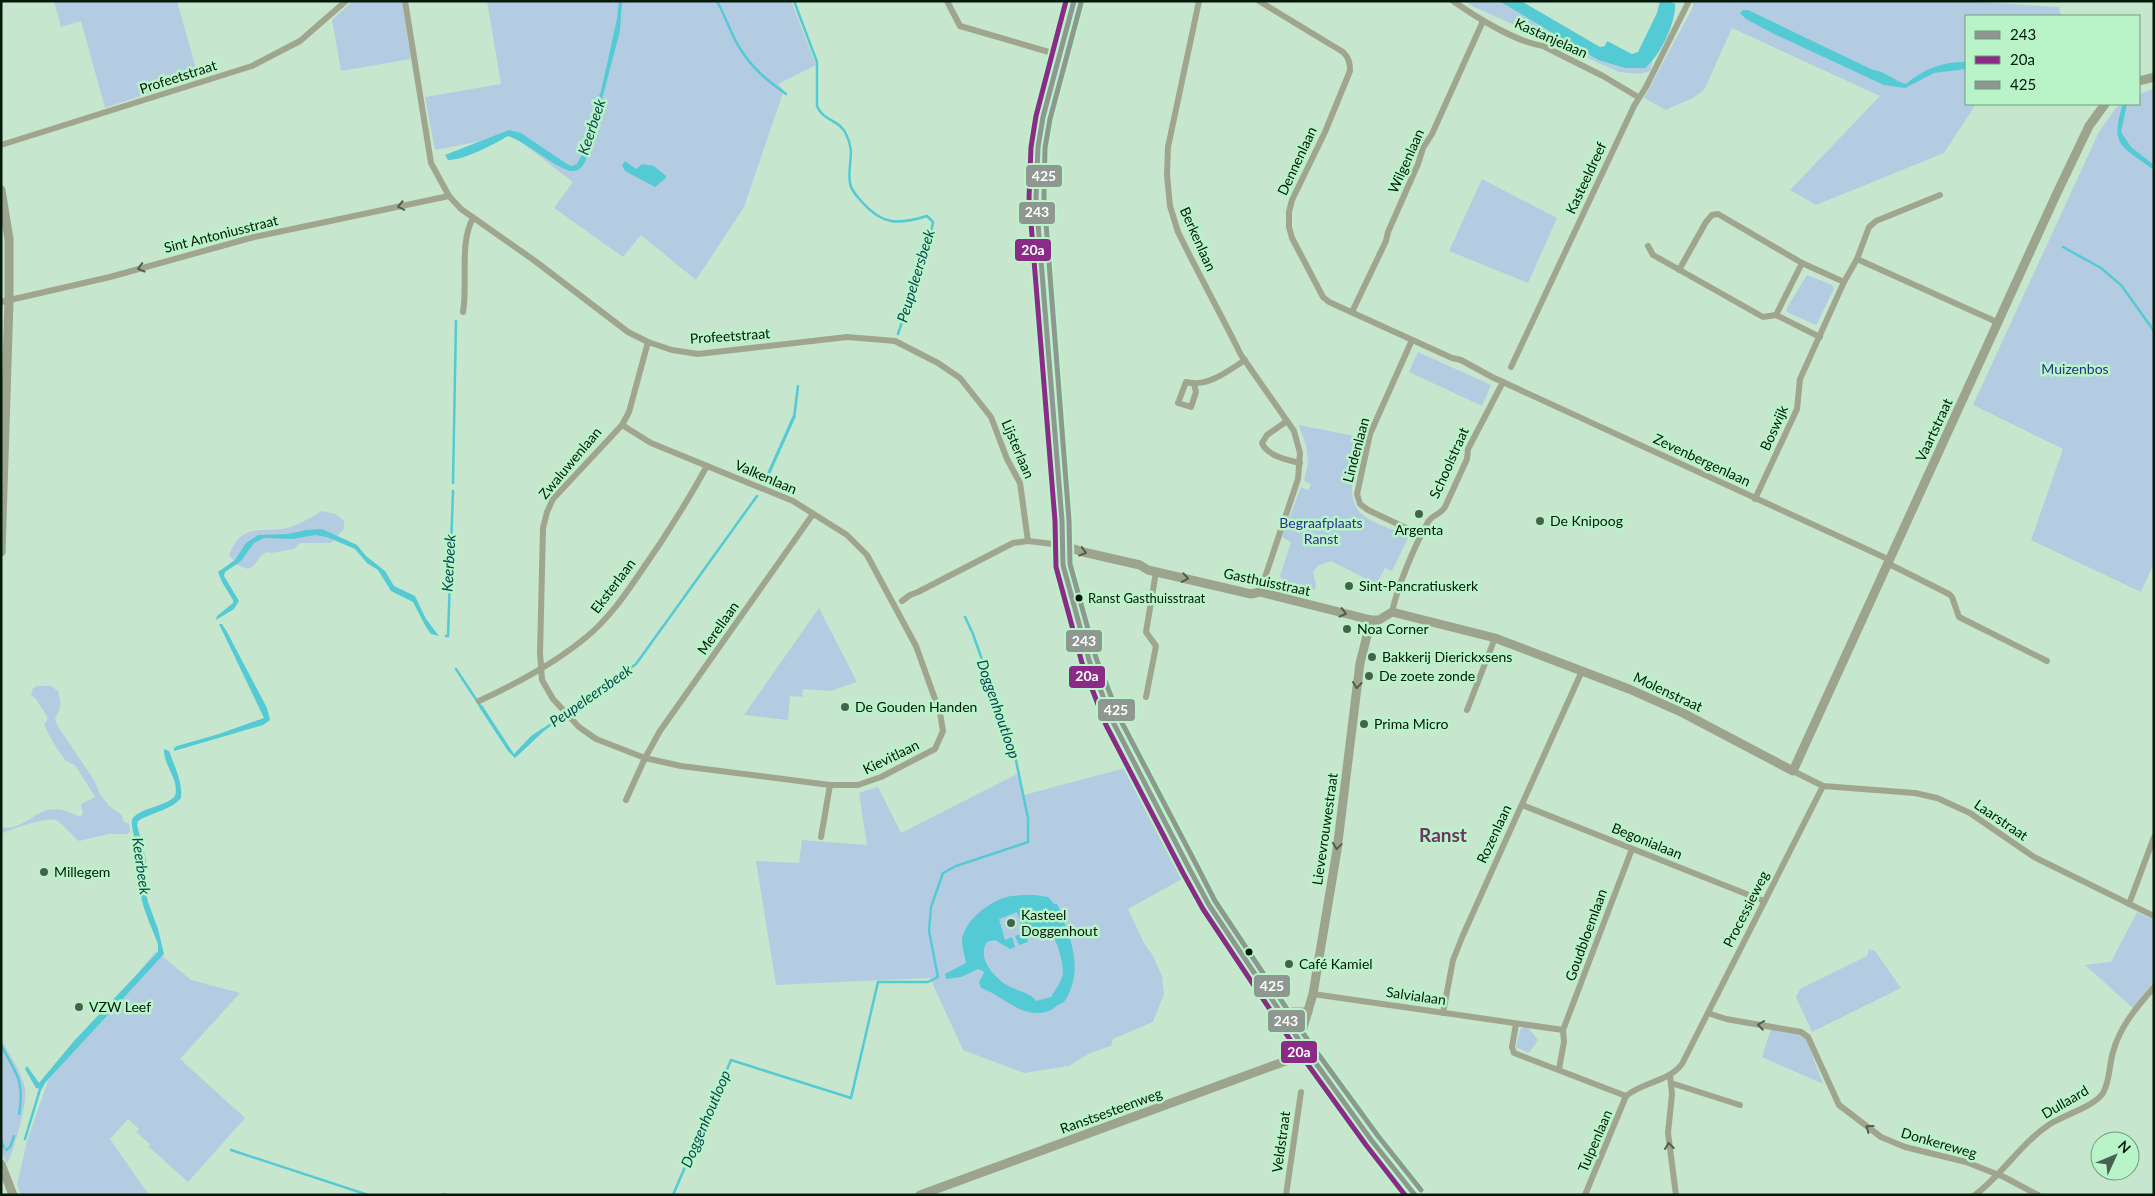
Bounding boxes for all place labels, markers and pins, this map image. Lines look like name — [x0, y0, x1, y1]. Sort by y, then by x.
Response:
marker: Argenta — [1413, 508, 1425, 520]
place label: De Knipoog — [1550, 512, 1623, 529]
marker: De Knipoog — [1534, 515, 1546, 527]
place label: Argenta — [1395, 521, 1443, 538]
place label: Sint-Pancratiuskerk — [1359, 577, 1479, 594]
marker: Sint-Pancratiuskerk — [1343, 580, 1355, 592]
place label: Ranst Gasthuisstraat — [1088, 590, 1206, 606]
marker: Ranst Gasthuisstraat — [1074, 593, 1084, 603]
place label: Noa Corner — [1357, 620, 1429, 637]
marker: Noa Corner — [1341, 623, 1353, 635]
place label: Bakkerij Dierickxsens — [1382, 648, 1512, 665]
marker: Bakkerij Dierickxsens — [1366, 651, 1378, 663]
place label: De zoete zonde — [1379, 667, 1475, 684]
marker: De zoete zonde — [1363, 670, 1375, 682]
place label: De Gouden Handen — [855, 698, 977, 715]
marker: De Gouden Handen — [839, 701, 851, 713]
place label: Prima Micro — [1374, 715, 1449, 732]
marker: Prima Micro — [1358, 718, 1370, 730]
place label: Millegem — [54, 863, 110, 880]
marker: Millegem — [38, 866, 50, 878]
place label: Kasteel Doggenhout — [1021, 906, 1098, 939]
marker: Kasteel Doggenhout — [1005, 917, 1017, 929]
unlabelled marker — [1244, 947, 1254, 957]
place label: Café Kamiel — [1299, 955, 1373, 972]
marker: Café Kamiel — [1283, 958, 1295, 970]
place label: VZW Leef — [89, 998, 151, 1015]
marker: VZW Leef — [73, 1001, 85, 1013]

